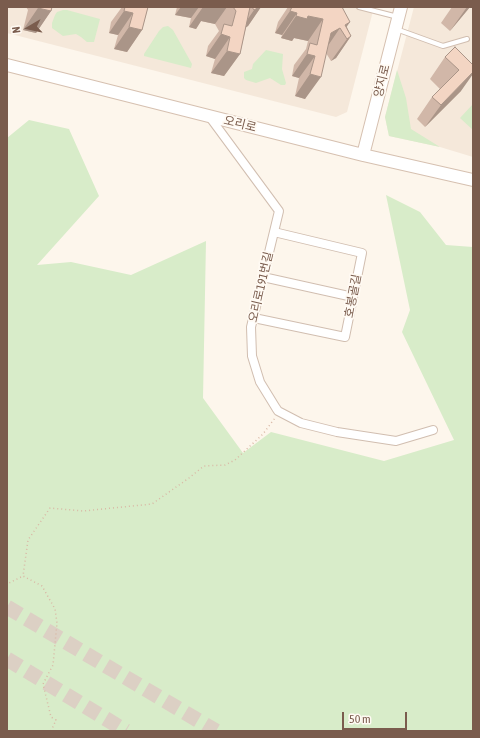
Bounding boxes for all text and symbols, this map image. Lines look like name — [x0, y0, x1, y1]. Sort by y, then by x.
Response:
north arrow — [8, 8, 48, 48]
text: N — [10, 26, 23, 34]
street label: 양지로 — [371, 63, 393, 99]
street label: 오리로 — [222, 113, 258, 135]
street label: 오리로191번길 — [246, 250, 276, 324]
street label: 호봉골길 — [342, 273, 364, 319]
scale bar — [344, 704, 409, 730]
text: 50 m — [349, 712, 371, 726]

